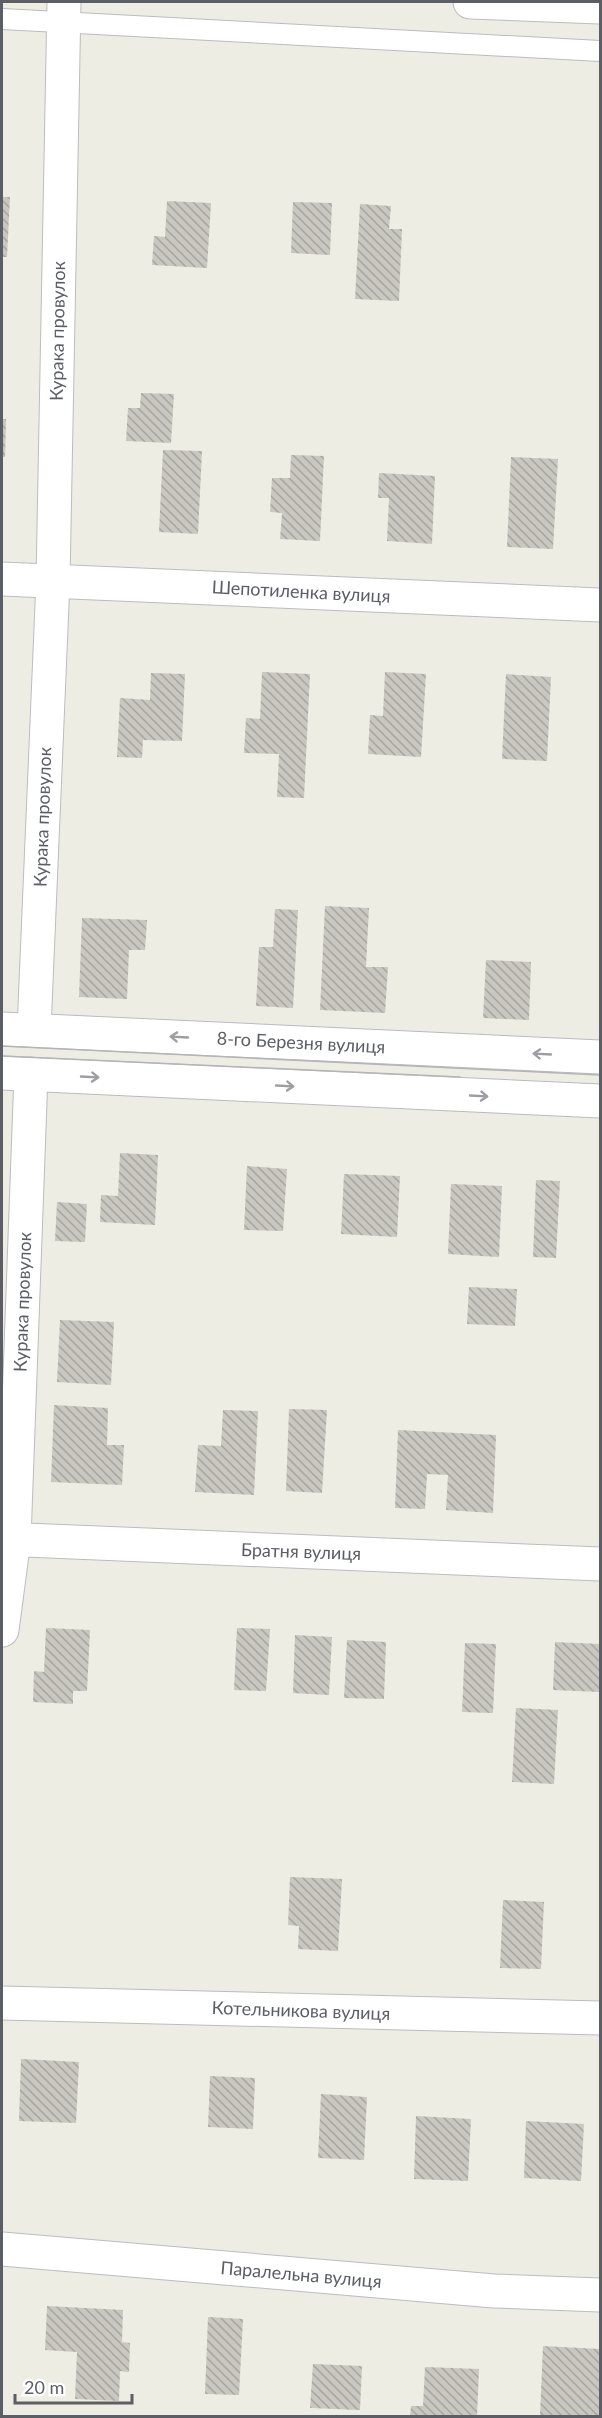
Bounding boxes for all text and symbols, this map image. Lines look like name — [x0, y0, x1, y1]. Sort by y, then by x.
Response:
street label: Курака провулок — [45, 260, 69, 401]
street label: Шепотиленка вулиця — [211, 575, 391, 607]
street label: Курака провулок — [29, 746, 55, 887]
street label: 8-го Березня вулиця — [216, 1027, 386, 1057]
one-way arrow — [170, 1031, 190, 1042]
one-way arrow — [533, 1048, 553, 1059]
one-way arrow — [79, 1072, 99, 1083]
one-way arrow — [274, 1081, 294, 1092]
one-way arrow — [469, 1090, 489, 1101]
street label: Курака провулок — [9, 1231, 35, 1372]
street label: Братня вулиця — [241, 1538, 362, 1564]
street label: Котельникова вулиця — [211, 1996, 391, 2024]
street label: Паралельна вулиця — [220, 2256, 383, 2292]
scale bar — [15, 2367, 132, 2405]
text: 20 m — [24, 2376, 64, 2398]

